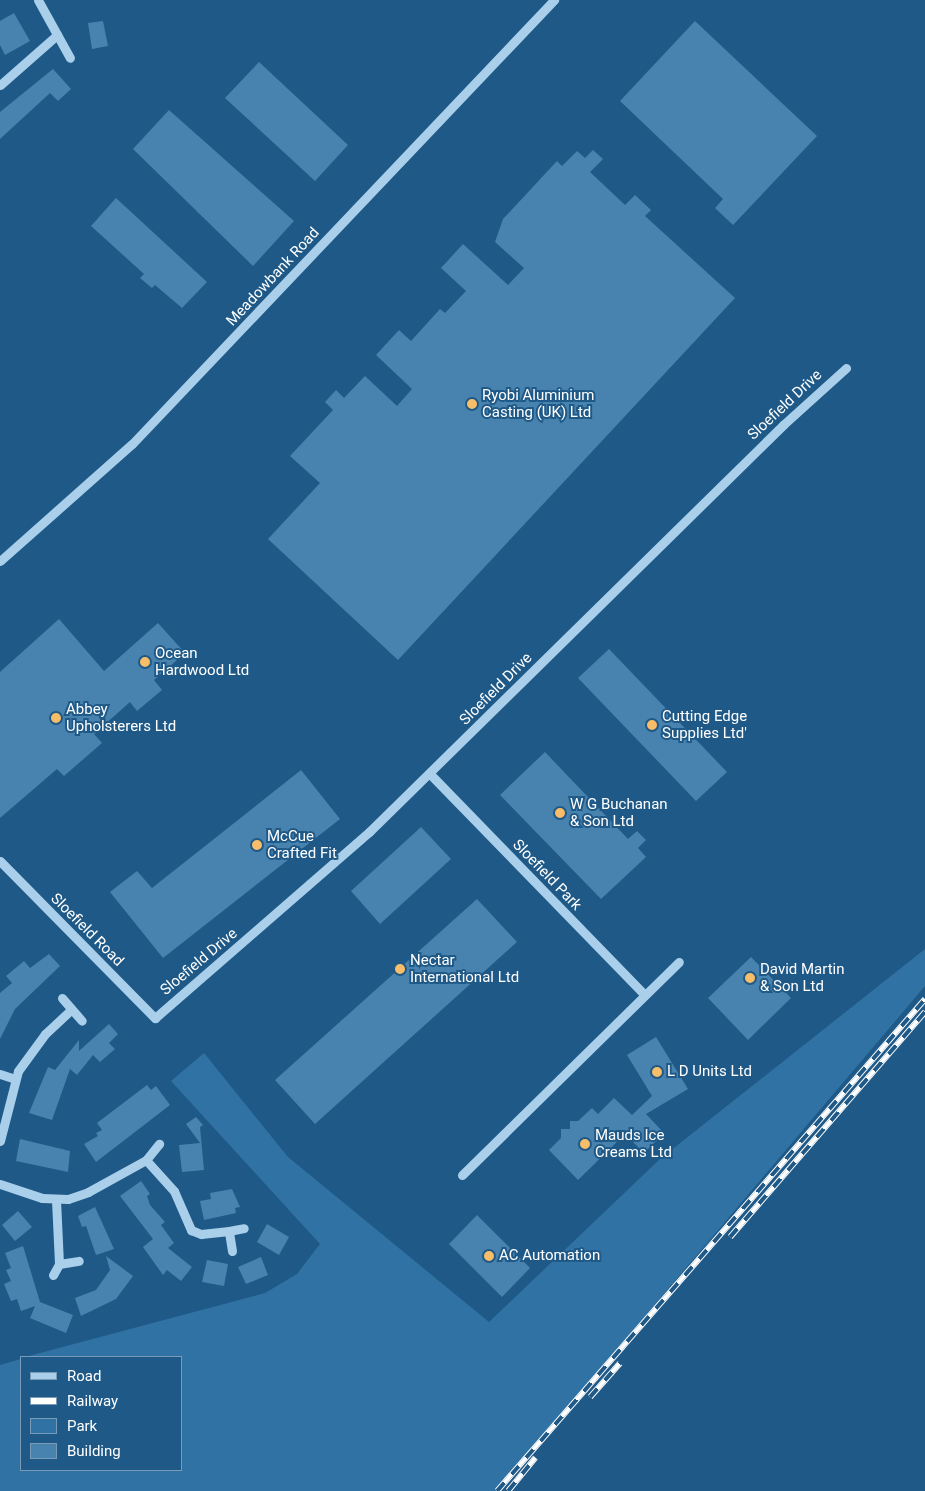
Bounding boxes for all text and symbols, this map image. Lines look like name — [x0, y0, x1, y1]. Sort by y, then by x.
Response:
street label: Meadowbank Road — [223, 224, 323, 330]
street label: Sloefield Drive — [744, 366, 826, 444]
place label: Ryobi Aluminium Casting (UK) Ltd — [482, 386, 594, 421]
marker: Ryobi Aluminium Casting (UK) Ltd — [466, 398, 478, 410]
place label: Ocean Hardwood Ltd — [155, 644, 249, 679]
street label: Sloefield Drive — [456, 649, 536, 729]
marker: Ocean Hardwood Ltd — [139, 656, 151, 668]
place label: Abbey Upholsterers Ltd — [66, 700, 176, 735]
place label: Cutting Edge Supplies Ltd' — [662, 707, 747, 742]
marker: Abbey Upholsterers Ltd — [50, 712, 62, 724]
marker: Cutting Edge Supplies Ltd' — [646, 719, 658, 731]
place label: W G Buchanan & Son Ltd — [570, 795, 668, 830]
marker: W G Buchanan & Son Ltd — [554, 807, 566, 819]
place label: McCue Crafted Fit — [267, 827, 337, 862]
street label: Sloefield Park — [509, 836, 585, 914]
marker: McCue Crafted Fit — [251, 839, 263, 851]
street label: Sloefield Road — [47, 890, 127, 970]
street label: Sloefield Drive — [157, 925, 241, 999]
place label: Nectar International Ltd — [410, 951, 519, 986]
place label: David Martin & Son Ltd — [760, 960, 845, 995]
marker: Nectar International Ltd — [394, 963, 406, 975]
marker: David Martin & Son Ltd — [744, 972, 756, 984]
place label: L D Units Ltd — [667, 1063, 752, 1081]
marker: L D Units Ltd — [651, 1066, 663, 1078]
place label: Mauds Ice Creams Ltd — [595, 1126, 672, 1161]
marker: Mauds Ice Creams Ltd — [579, 1138, 591, 1150]
place label: AC Automation — [499, 1247, 600, 1265]
marker: AC Automation — [483, 1250, 495, 1262]
legend — [20, 1356, 182, 1471]
text: Road — [67, 1367, 101, 1385]
text: Railway — [67, 1392, 118, 1410]
text: Park — [67, 1417, 97, 1435]
text: Building — [67, 1442, 121, 1460]

